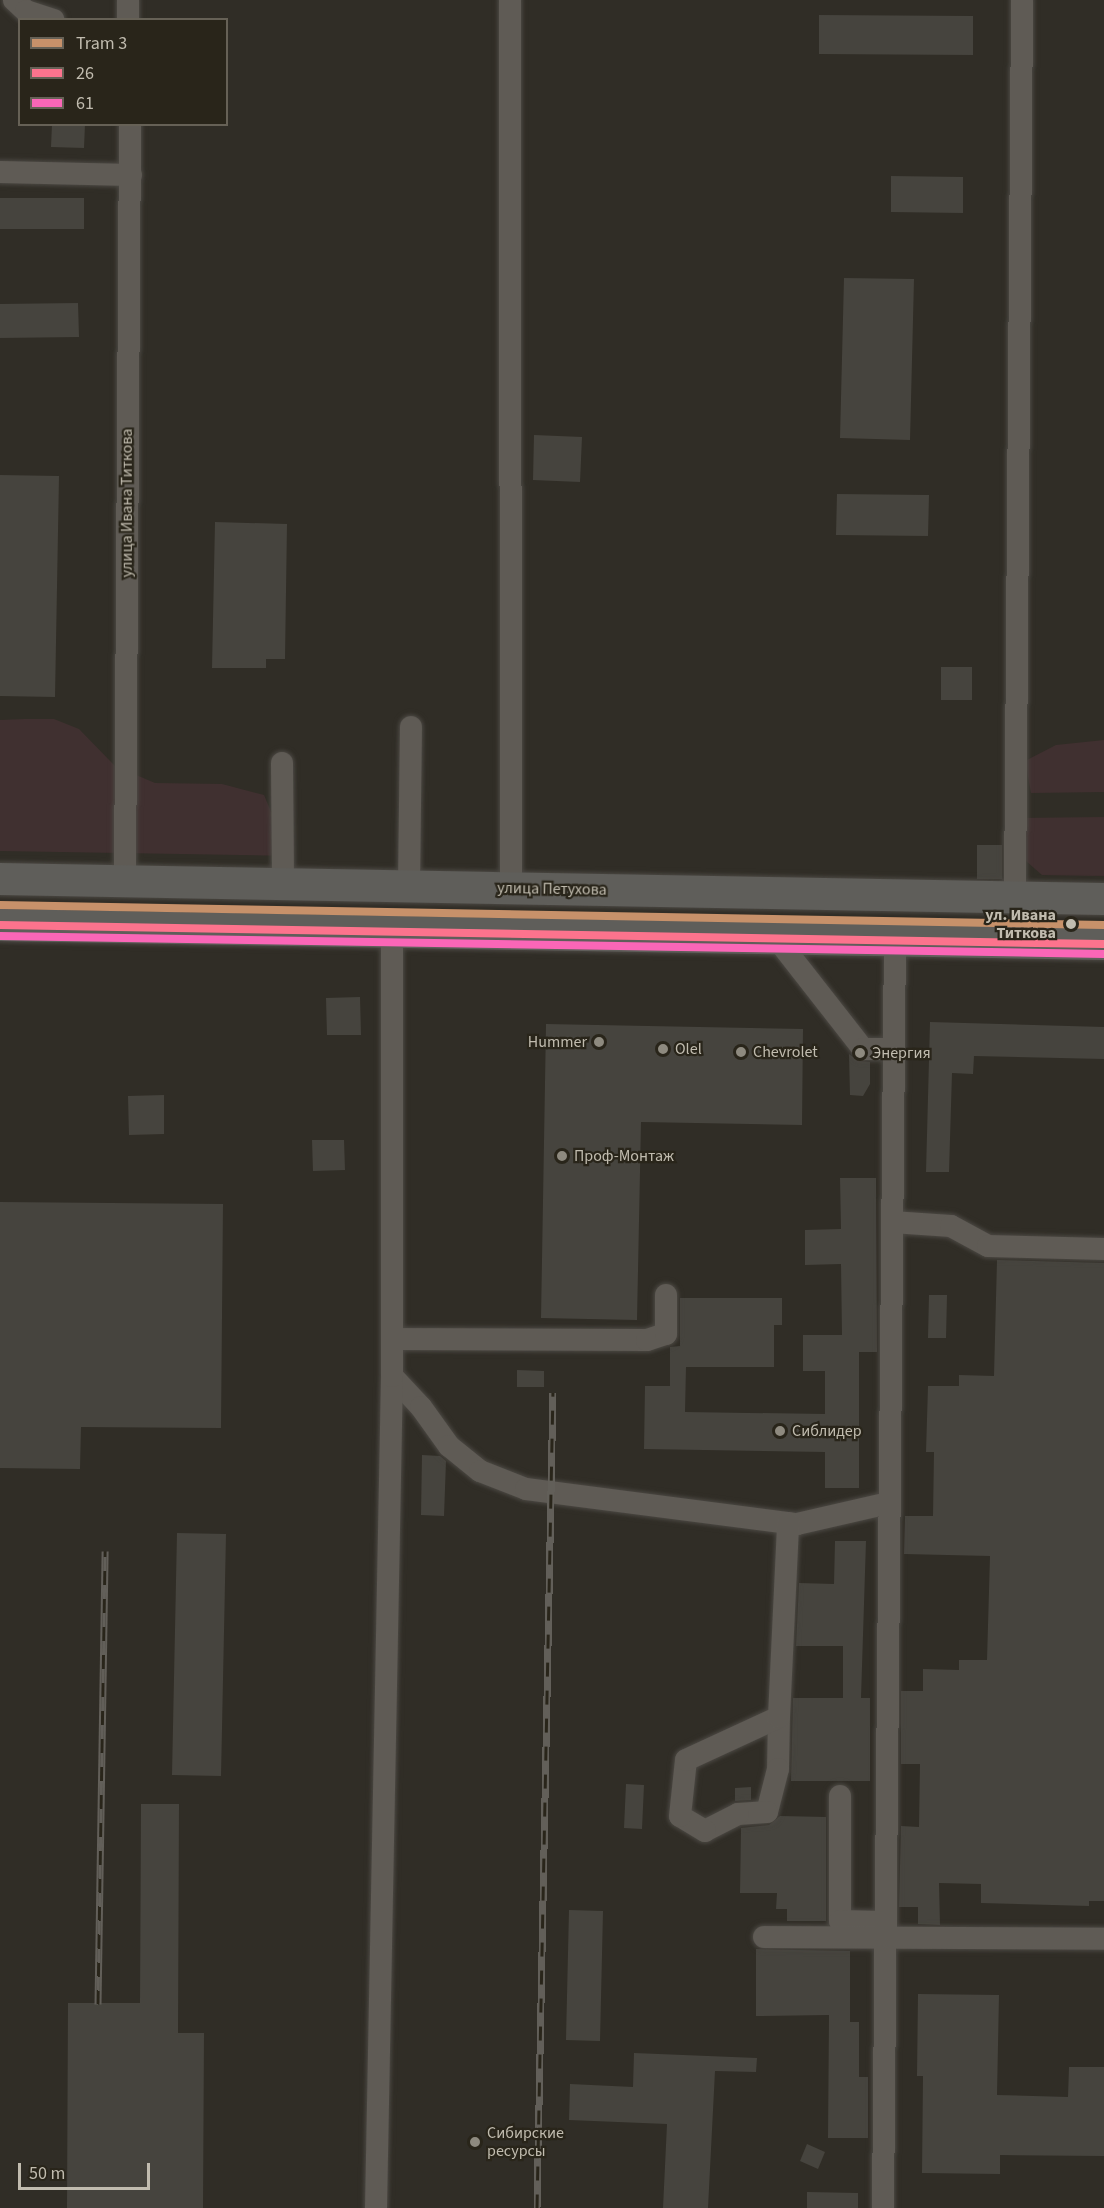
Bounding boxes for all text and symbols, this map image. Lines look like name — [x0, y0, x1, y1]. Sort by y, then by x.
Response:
legend — [18, 18, 228, 126]
text: Tram 3 — [76, 31, 127, 56]
text: 26 — [76, 61, 94, 86]
text: 61 — [76, 91, 94, 116]
street label: улица Ивана Титкова — [117, 429, 137, 577]
street label: улица Петухова — [497, 878, 607, 900]
place label: ул. Ивана Титкова — [985, 905, 1056, 943]
marker: ул. Ивана Титкова — [1061, 914, 1081, 934]
place label: Hummer — [528, 1032, 587, 1052]
marker: Hummer — [592, 1035, 606, 1049]
place label: Olel — [675, 1039, 702, 1059]
marker: Olel — [656, 1042, 670, 1056]
place label: Chevrolet — [753, 1042, 818, 1062]
place label: Энергия — [872, 1043, 931, 1063]
marker: Chevrolet — [734, 1045, 748, 1059]
marker: Энергия — [853, 1046, 867, 1060]
place label: Проф-Монтаж — [574, 1146, 674, 1166]
marker: Проф-Монтаж — [555, 1149, 569, 1163]
place label: Сиблидер — [792, 1421, 862, 1441]
marker: Сиблидер — [773, 1424, 787, 1438]
place label: Сибирские ресурсы — [487, 2123, 564, 2161]
marker: Сибирские ресурсы — [468, 2135, 482, 2149]
scale bar — [21, 2151, 153, 2189]
text: 50 m — [29, 2161, 65, 2186]

